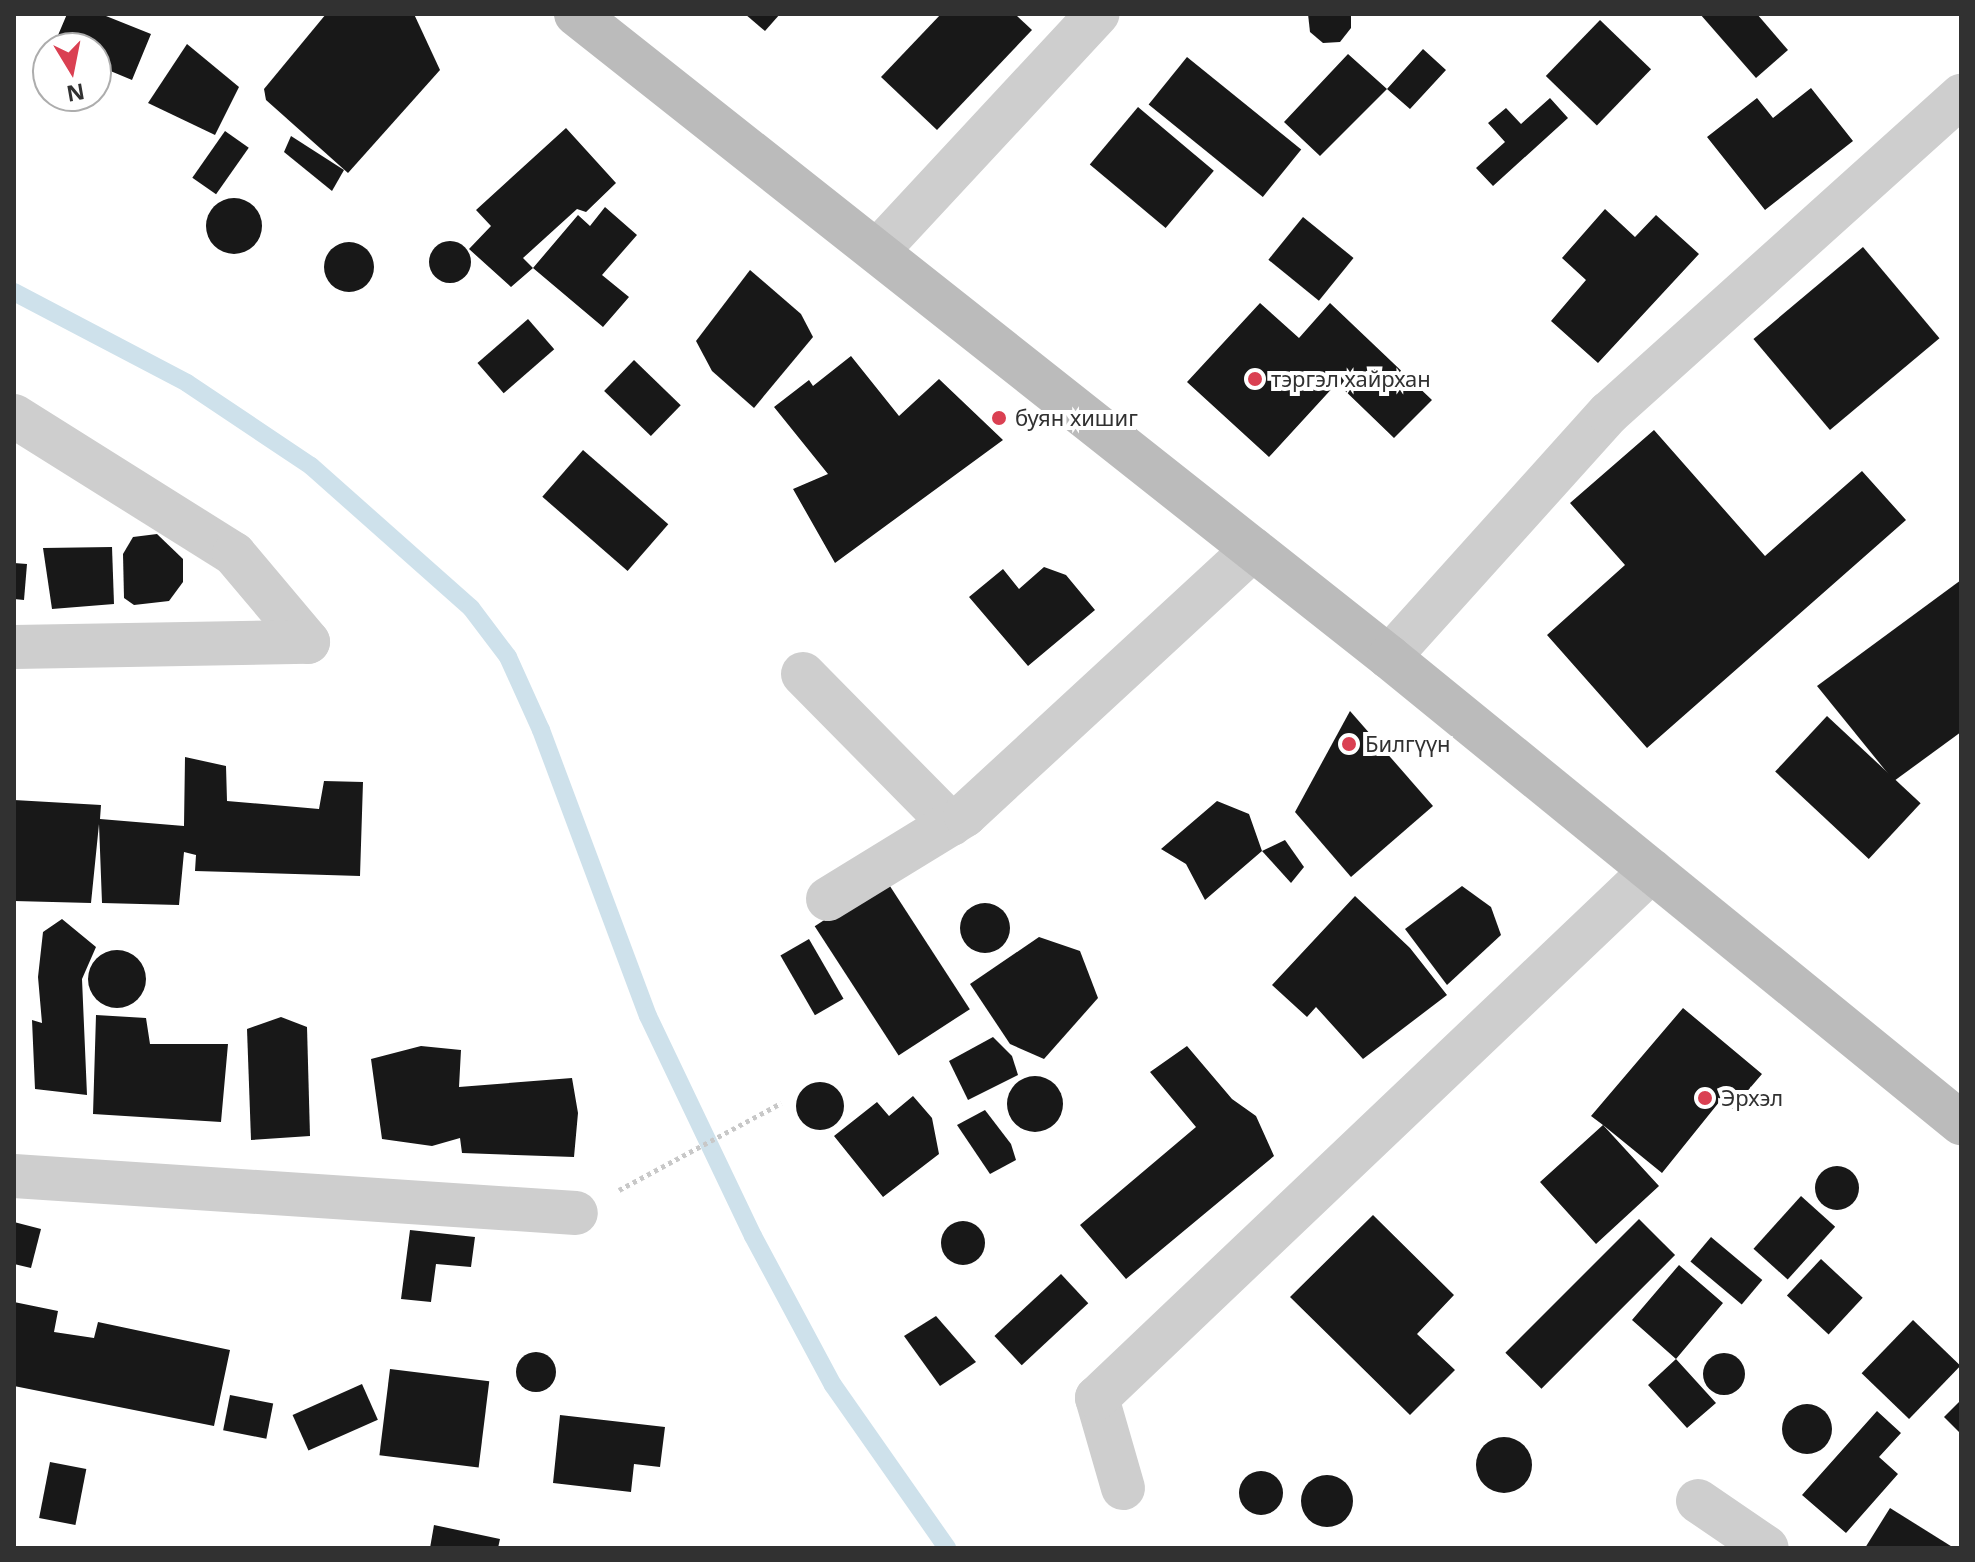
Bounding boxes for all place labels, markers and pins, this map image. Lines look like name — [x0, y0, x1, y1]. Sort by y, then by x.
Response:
place label: тэргэл хайрхан — [1271, 366, 1431, 392]
marker: тэргэл хайрхан — [1246, 370, 1264, 388]
place label: буян хишиг — [1015, 405, 1138, 431]
marker: буян хишиг — [990, 409, 1008, 427]
place label: Билгүүн — [1365, 731, 1451, 757]
marker: Билгүүн — [1340, 735, 1358, 753]
place label: Эрхэл — [1721, 1085, 1783, 1111]
marker: Эрхэл — [1696, 1089, 1714, 1107]

